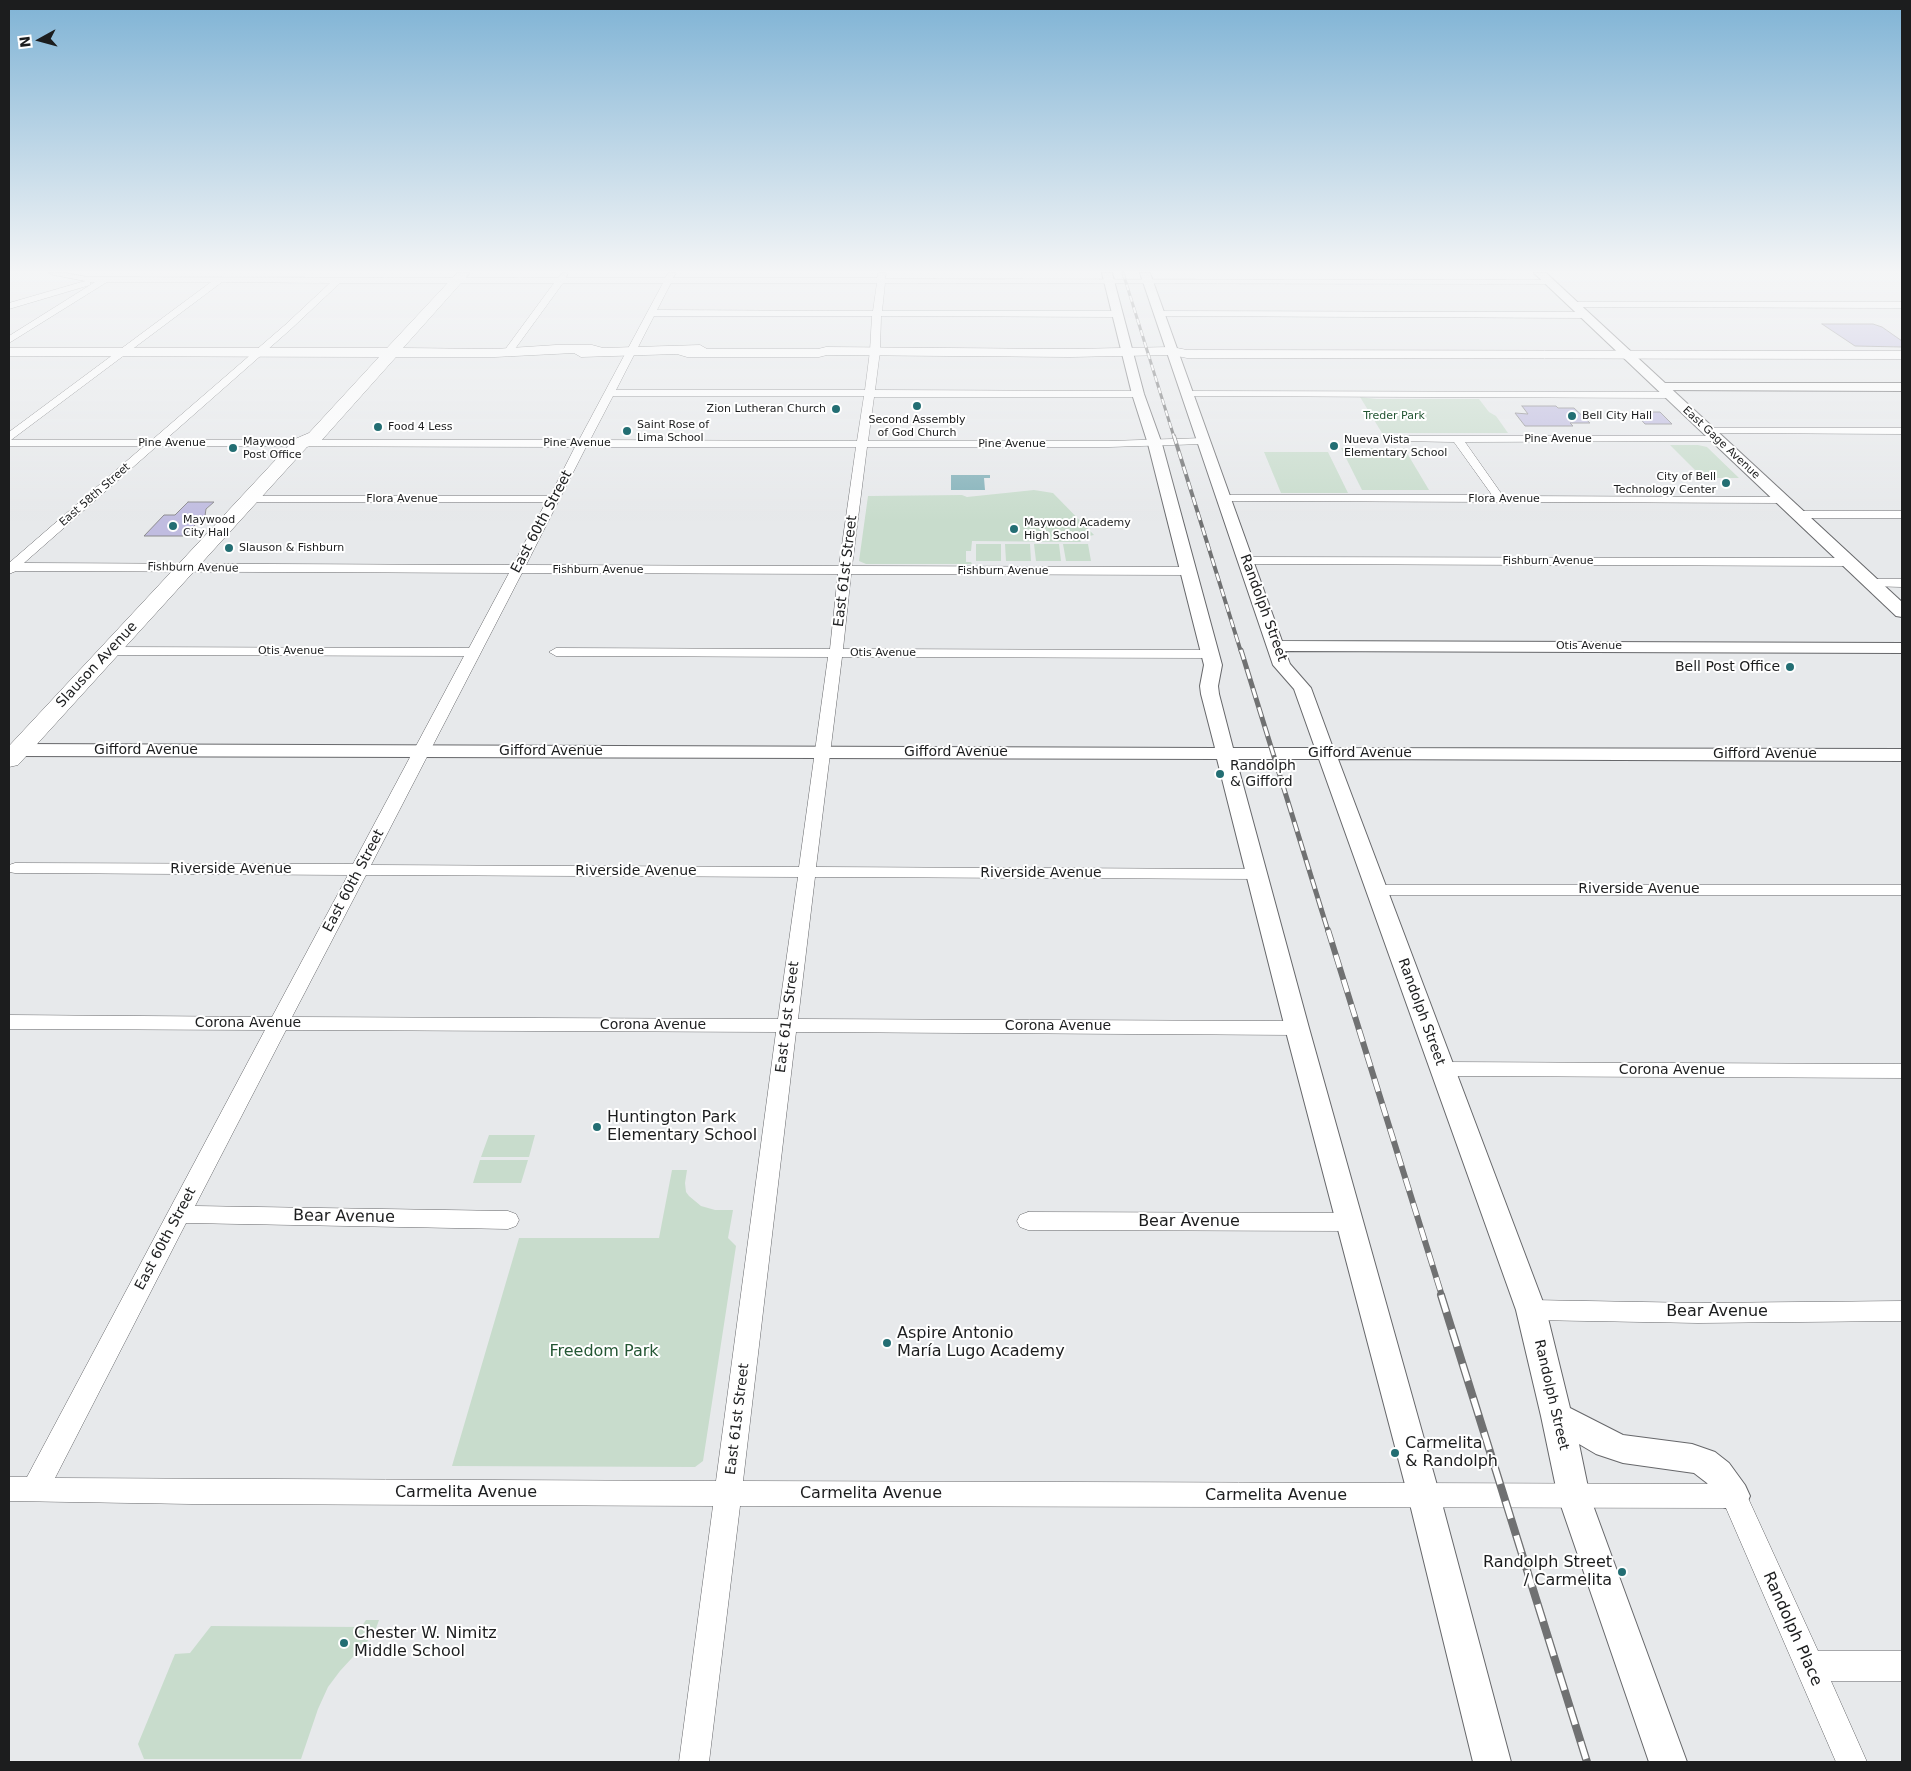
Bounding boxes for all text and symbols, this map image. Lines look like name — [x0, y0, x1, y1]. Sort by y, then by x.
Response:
north arrow — [15, 15, 65, 65]
text: N — [16, 35, 34, 49]
marker: Second Assembly of God Church — [911, 400, 923, 412]
place label: Zion Lutheran Church — [707, 402, 826, 416]
marker: Zion Lutheran Church — [830, 403, 842, 415]
street label: East Gage Avenue — [1680, 404, 1762, 482]
park label: Treder Park — [1363, 409, 1425, 423]
place label: Bell City Hall — [1582, 409, 1652, 423]
marker: Bell City Hall — [1566, 410, 1578, 422]
place label: Second Assembly of God Church — [869, 413, 965, 439]
place label: Saint Rose of Lima School — [637, 418, 709, 444]
place label: Food 4 Less — [388, 420, 453, 434]
marker: Food 4 Less — [372, 421, 384, 433]
marker: Saint Rose of Lima School — [621, 425, 633, 437]
street label: Pine Avenue — [1524, 432, 1592, 446]
place label: Nueva Vista Elementary School — [1344, 433, 1447, 459]
place label: Maywood Post Office — [243, 435, 302, 461]
street label: Pine Avenue — [138, 436, 206, 450]
street label: Pine Avenue — [543, 436, 611, 450]
street label: Pine Avenue — [978, 437, 1046, 451]
marker: Nueva Vista Elementary School — [1328, 440, 1340, 452]
marker: Maywood Post Office — [227, 442, 239, 454]
street label: East 58th Street — [57, 461, 133, 529]
street label: East 60th Street — [508, 468, 576, 576]
place label: City of Bell Technology Center — [1614, 470, 1716, 496]
marker: City of Bell Technology Center — [1720, 477, 1732, 489]
street label: Flora Avenue — [366, 492, 438, 506]
street label: Flora Avenue — [1468, 492, 1540, 506]
place label: Maywood City Hall — [183, 513, 235, 539]
street label: East 61st Street — [831, 514, 861, 628]
place label: Maywood Academy High School — [1024, 516, 1131, 542]
marker: Maywood City Hall — [167, 520, 179, 532]
marker: Maywood Academy High School — [1008, 523, 1020, 535]
place label: Slauson & Fishburn — [239, 541, 344, 555]
marker: Slauson & Fishburn — [223, 542, 235, 554]
street label: Randolph Street — [1236, 552, 1290, 664]
street label: Fishburn Avenue — [1503, 554, 1593, 568]
street label: Fishburn Avenue — [147, 561, 239, 575]
street label: Fishburn Avenue — [553, 563, 643, 577]
street label: Fishburn Avenue — [958, 564, 1048, 578]
street label: Slauson Avenue — [53, 619, 141, 711]
street label: Otis Avenue — [1556, 639, 1622, 653]
street label: Otis Avenue — [258, 644, 324, 658]
street label: Otis Avenue — [850, 646, 916, 660]
place label: Bell Post Office — [1675, 659, 1780, 675]
marker: Bell Post Office — [1784, 661, 1796, 673]
street label: Gifford Avenue — [94, 742, 198, 758]
street label: Gifford Avenue — [499, 743, 603, 759]
street label: Gifford Avenue — [904, 744, 1008, 760]
street label: Gifford Avenue — [1308, 745, 1412, 761]
street label: Gifford Avenue — [1713, 746, 1817, 762]
place label: Randolph & Gifford — [1230, 758, 1296, 790]
marker: Randolph & Gifford — [1214, 768, 1226, 780]
street label: East 60th Street — [320, 827, 388, 935]
street label: Riverside Avenue — [170, 861, 292, 877]
street label: Riverside Avenue — [575, 863, 697, 879]
street label: Riverside Avenue — [980, 865, 1102, 881]
street label: Riverside Avenue — [1578, 881, 1700, 897]
street label: Randolph Street — [1394, 956, 1448, 1068]
street label: East 61st Street — [773, 960, 803, 1074]
street label: Corona Avenue — [195, 1015, 301, 1031]
street label: Corona Avenue — [600, 1017, 706, 1033]
street label: Corona Avenue — [1005, 1018, 1111, 1034]
street label: Corona Avenue — [1619, 1062, 1725, 1078]
place label: Huntington Park Elementary School — [607, 1108, 757, 1146]
marker: Huntington Park Elementary School — [591, 1121, 603, 1133]
street label: East 60th Street — [132, 1185, 200, 1293]
street label: Bear Avenue — [293, 1207, 395, 1227]
street label: Bear Avenue — [1138, 1212, 1240, 1232]
street label: Bear Avenue — [1666, 1302, 1768, 1322]
place label: Aspire Antonio María Lugo Academy — [897, 1324, 1065, 1362]
marker: Aspire Antonio María Lugo Academy — [881, 1337, 893, 1349]
street label: Randolph Street — [1530, 1338, 1572, 1452]
park label: Freedom Park — [549, 1342, 659, 1362]
street label: East 61st Street — [723, 1362, 753, 1476]
place label: Carmelita & Randolph — [1405, 1434, 1498, 1472]
marker: Carmelita & Randolph — [1389, 1447, 1401, 1459]
street label: Carmelita Avenue — [395, 1483, 537, 1503]
street label: Carmelita Avenue — [800, 1484, 942, 1504]
street label: Carmelita Avenue — [1205, 1486, 1347, 1506]
place label: Randolph Street / Carmelita — [1483, 1553, 1612, 1591]
marker: Randolph Street / Carmelita — [1616, 1566, 1628, 1578]
street label: Randolph Place — [1758, 1569, 1826, 1689]
place label: Chester W. Nimitz Middle School — [354, 1624, 497, 1662]
marker: Chester W. Nimitz Middle School — [338, 1637, 350, 1649]

